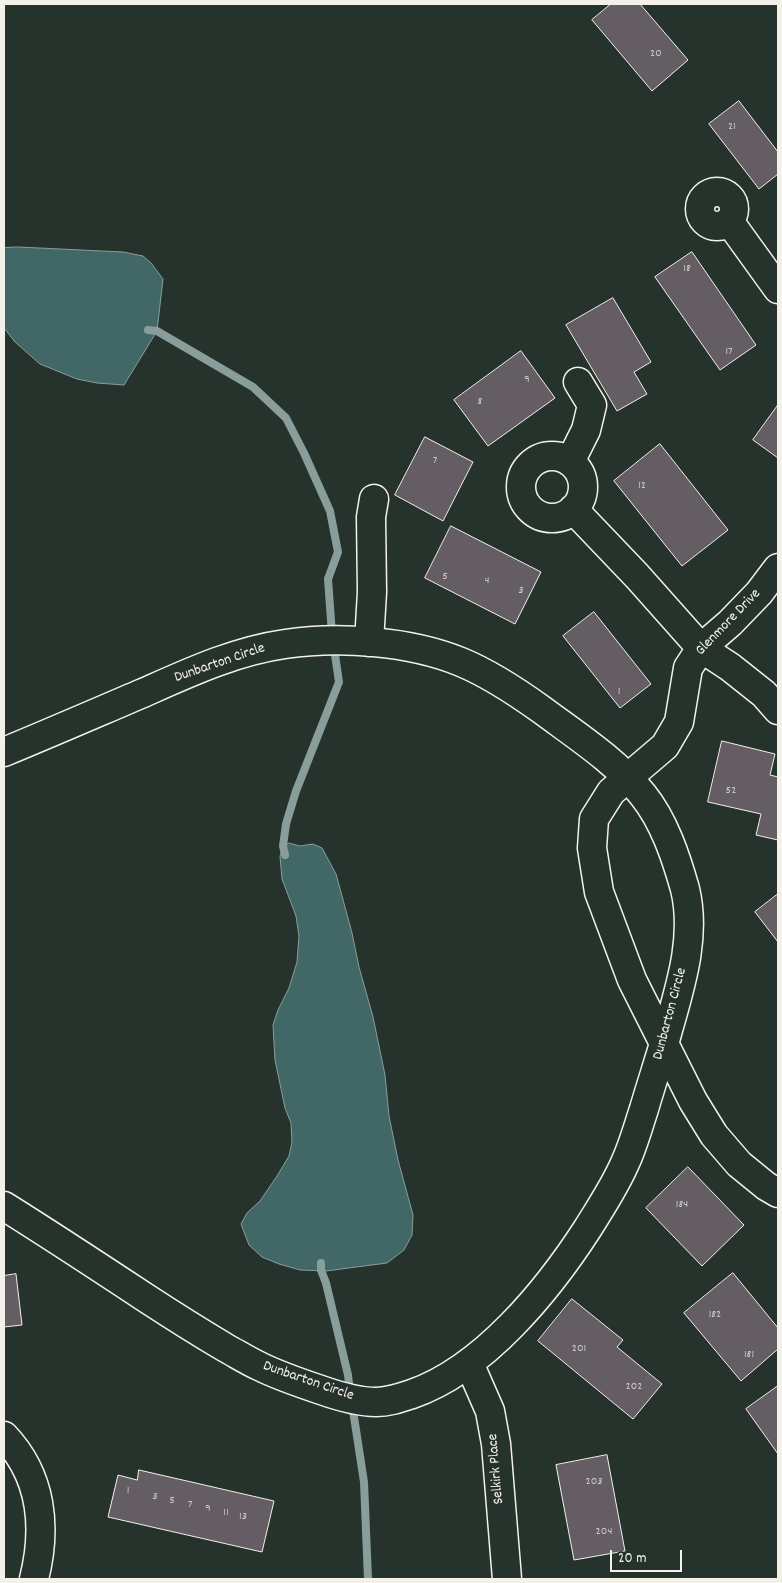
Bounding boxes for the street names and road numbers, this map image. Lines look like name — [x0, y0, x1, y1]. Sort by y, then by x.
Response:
street label: Glenmore Drive — [693, 586, 765, 660]
street label: Dunbarton Circle — [172, 640, 268, 688]
street label: Dunbarton Circle — [650, 966, 692, 1062]
street label: Dunbarton Circle — [260, 1358, 356, 1406]
street label: Selkirk Place — [485, 1433, 509, 1505]

